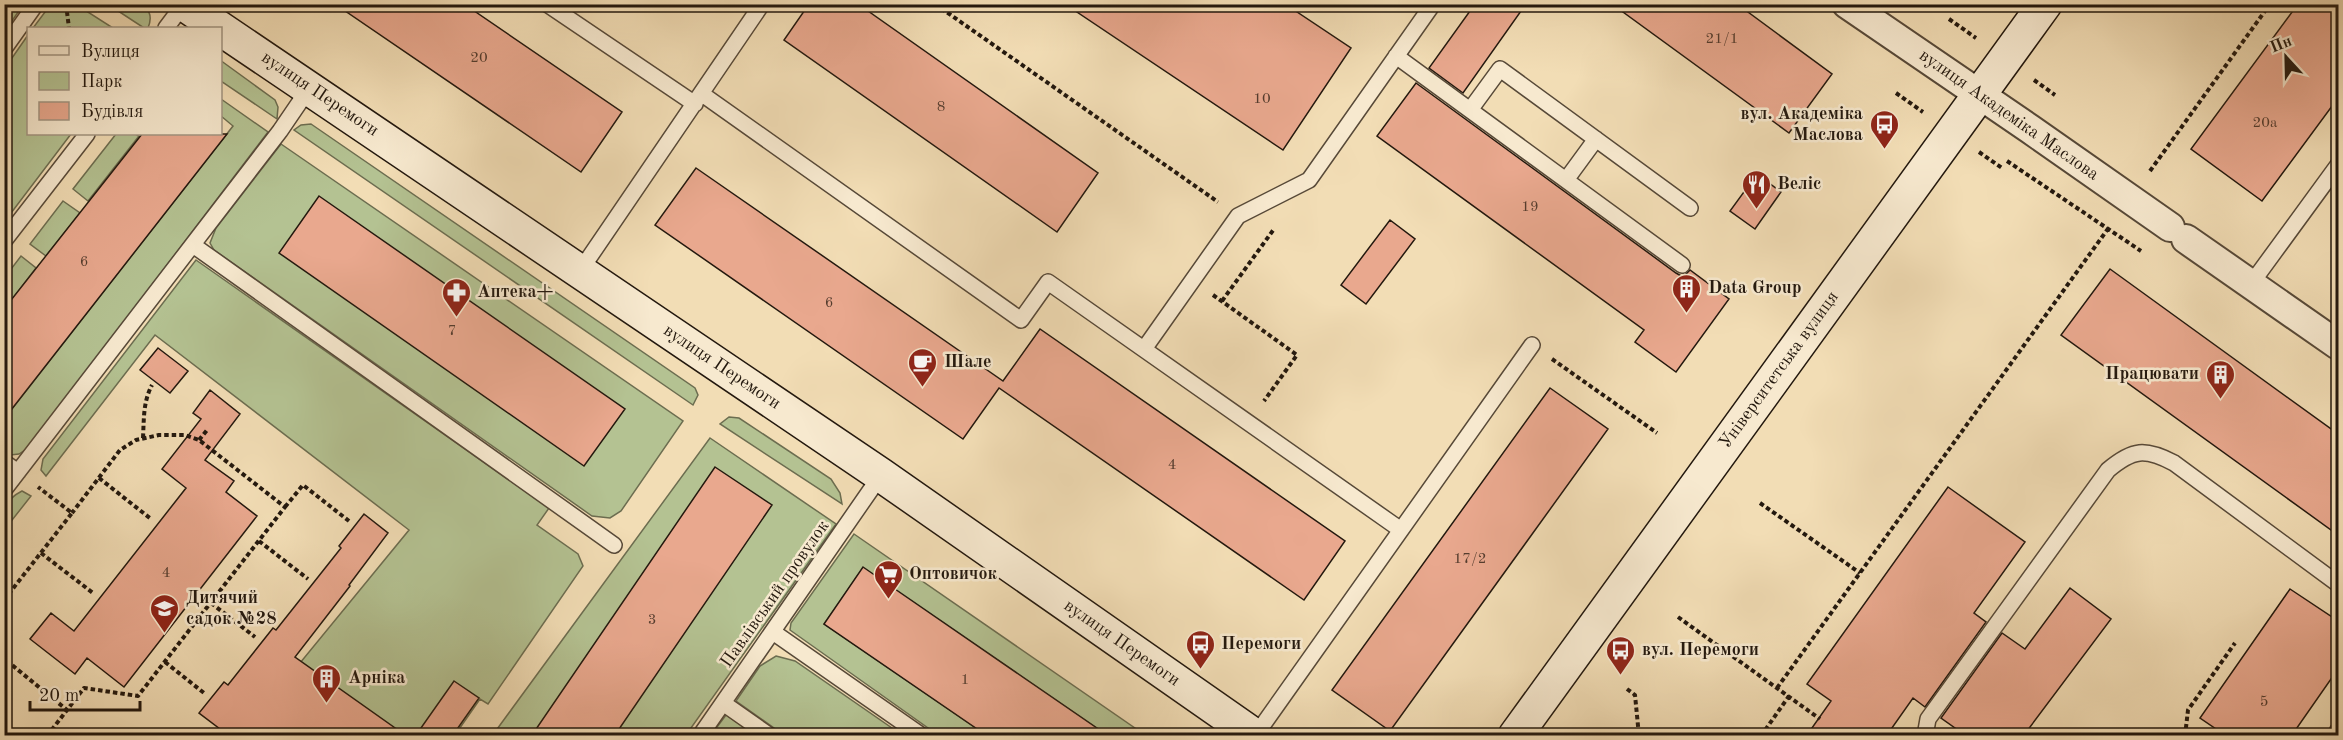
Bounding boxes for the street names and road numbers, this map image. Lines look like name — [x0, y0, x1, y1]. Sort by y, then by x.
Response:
street label: вулиця Академіка Маслова — [1916, 46, 2102, 184]
street label: вулиця Перемоги — [258, 48, 382, 140]
street label: Університетська вулиця — [1716, 288, 1842, 452]
street label: вулиця Перемоги — [660, 321, 784, 413]
street label: Павлівський провулок — [717, 517, 833, 671]
street label: вулиця Перемоги — [1061, 596, 1183, 690]

